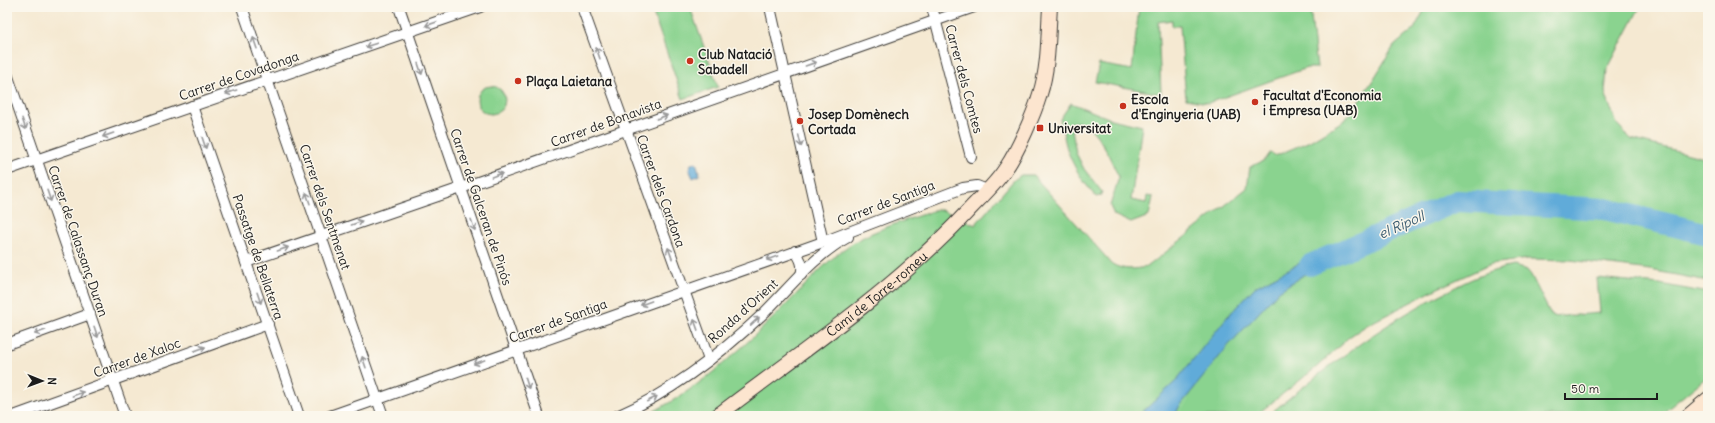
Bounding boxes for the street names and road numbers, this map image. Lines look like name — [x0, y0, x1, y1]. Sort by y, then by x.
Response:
street label: Carrer dels Comtes — [941, 23, 987, 135]
street label: Carrer de Covadonga — [177, 48, 301, 104]
street label: Carrer de Bonavista — [548, 95, 664, 151]
street label: Carrer de Galceran de Pinós — [446, 126, 516, 288]
street label: Carrer dels Cardona — [633, 132, 689, 250]
street label: Carrer dels Sentmenat — [296, 142, 355, 273]
street label: Carrer de Calassanç Duran — [44, 163, 112, 319]
street label: Carrer de Santiga — [835, 177, 937, 229]
street label: Passatge de Bellaterra — [229, 192, 287, 322]
street label: Camí de Torre-romeu — [823, 247, 931, 340]
street label: Ronda d'Orient — [704, 275, 782, 347]
street label: Carrer de Santiga — [507, 295, 609, 347]
street label: Carrer de Xaloc — [91, 334, 183, 382]

